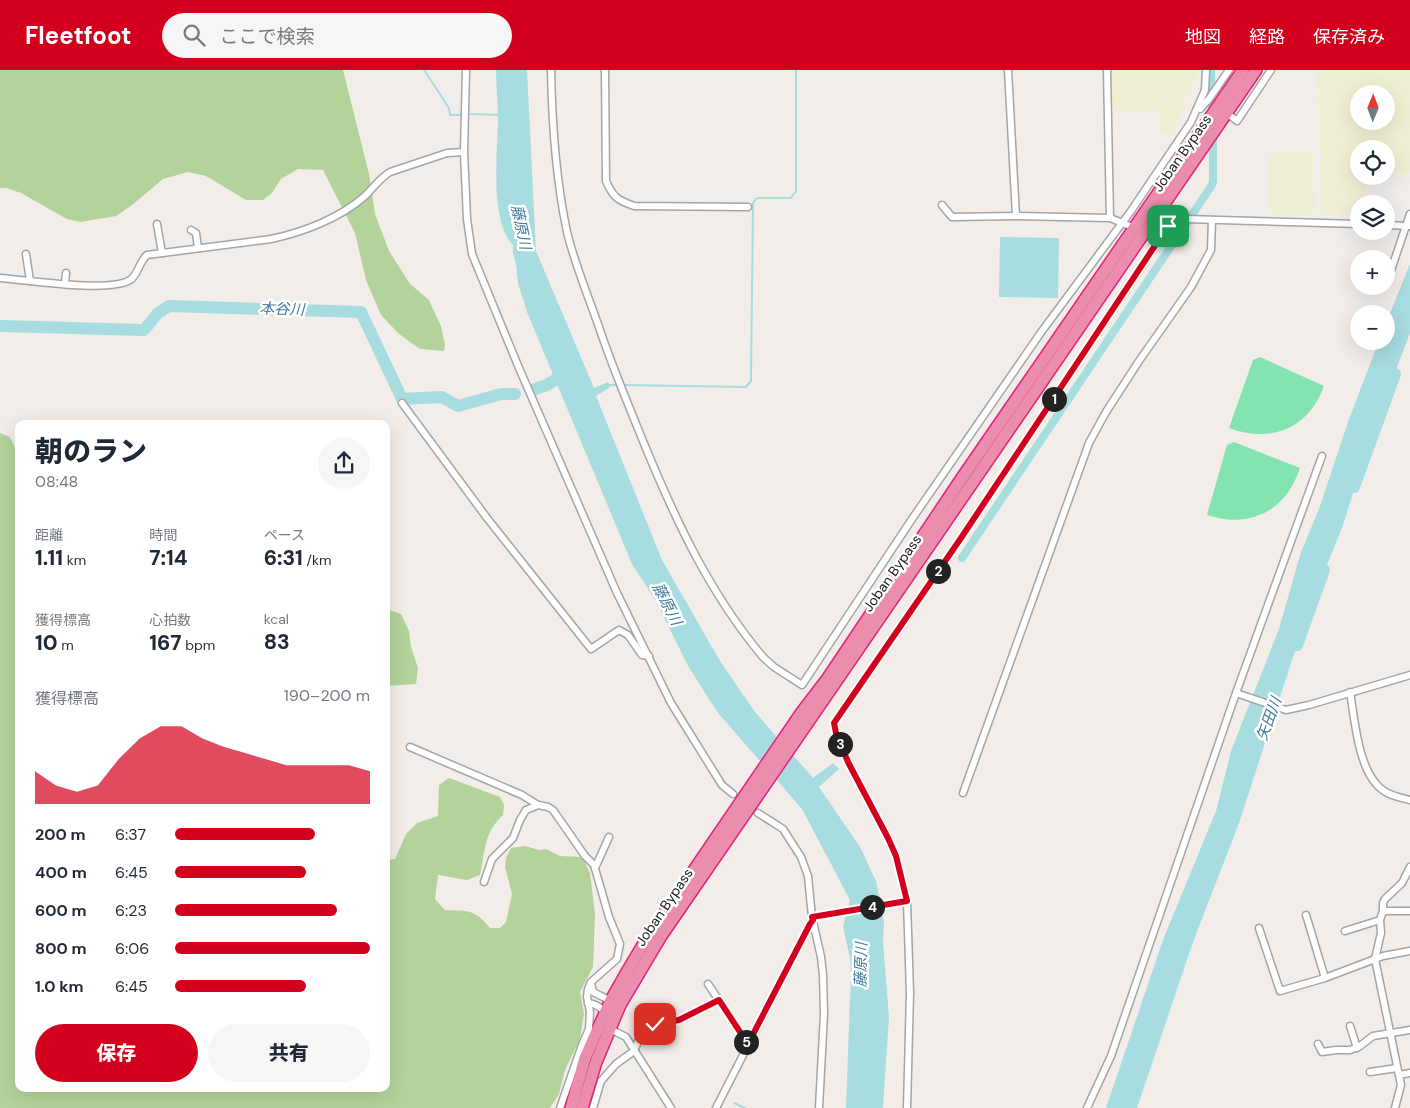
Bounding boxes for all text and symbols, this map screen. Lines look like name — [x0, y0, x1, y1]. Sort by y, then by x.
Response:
search box — [162, 13, 512, 58]
text: Fleetfoot — [25, 20, 132, 51]
icon: search — [180, 21, 208, 49]
text: ここで検索 — [220, 24, 315, 49]
text: 地図 — [1185, 25, 1221, 49]
text: 経路 — [1249, 25, 1285, 49]
text: 保存済み — [1313, 25, 1385, 49]
north arrow — [1350, 85, 1395, 130]
map controls — [1350, 85, 1395, 350]
street label: Joban Bypass — [1149, 111, 1215, 195]
button: locate — [1350, 140, 1395, 185]
button: layers — [1350, 195, 1395, 240]
water label: 藤原川 — [507, 203, 536, 253]
pin — [1147, 205, 1189, 247]
icon: arrive — [1154, 212, 1182, 240]
button: + — [1350, 250, 1395, 295]
water label: 本谷川 — [259, 298, 307, 320]
button: − — [1350, 305, 1395, 350]
pin: 1 — [1042, 386, 1066, 412]
text: 1 — [1052, 390, 1057, 408]
text: 朝のラン — [35, 433, 147, 470]
button: share — [318, 437, 370, 489]
text: 08:48 — [35, 471, 78, 492]
text: 距離 — [35, 526, 63, 544]
text: 時間 — [149, 526, 177, 544]
text: ペース — [264, 526, 305, 544]
street label: Joban Bypass — [859, 531, 925, 615]
text: 1.11 — [35, 544, 63, 572]
text: 7:14 — [149, 544, 188, 572]
text: 6:31 — [264, 544, 303, 572]
text: km — [63, 551, 86, 569]
text: /km — [303, 551, 332, 569]
pin: 2 — [926, 558, 950, 584]
text: 2 — [934, 562, 943, 580]
water label: 藤原川 — [648, 579, 687, 630]
text: kcal — [264, 610, 289, 628]
text: 獲得標高 — [35, 611, 91, 629]
text: 心拍数 — [149, 611, 191, 629]
text: 83 — [264, 628, 290, 656]
text: 10 — [35, 629, 58, 657]
text: 167 — [149, 629, 182, 657]
text: m — [58, 636, 74, 654]
text: bpm — [182, 636, 215, 654]
text: 190–200 m — [284, 685, 370, 706]
text: 獲得標高 — [35, 688, 99, 709]
water label: 矢田川 — [1252, 693, 1287, 744]
pin: 3 — [828, 732, 852, 756]
text: 3 — [836, 735, 845, 753]
text: 200 m — [35, 824, 86, 845]
text: 6:37 — [115, 824, 146, 845]
text: 400 m — [35, 862, 87, 883]
text: 6:45 — [115, 862, 148, 883]
street label: Joban Bypass — [631, 865, 697, 949]
pin: 4 — [860, 894, 884, 920]
text: 4 — [868, 898, 877, 916]
text: 600 m — [35, 900, 87, 921]
text: 6:23 — [115, 900, 147, 921]
text: 800 m — [35, 938, 86, 959]
text: 6:06 — [115, 938, 149, 959]
water label: 藤原川 — [851, 940, 871, 988]
text: 1.0 km — [35, 976, 84, 997]
text: 6:45 — [115, 976, 148, 997]
pin — [634, 1003, 676, 1045]
icon: check — [641, 1010, 669, 1038]
button: 保存 — [35, 1024, 198, 1082]
button: 共有 — [208, 1024, 370, 1082]
pin: 5 — [734, 1030, 758, 1054]
text: 5 — [742, 1033, 751, 1051]

